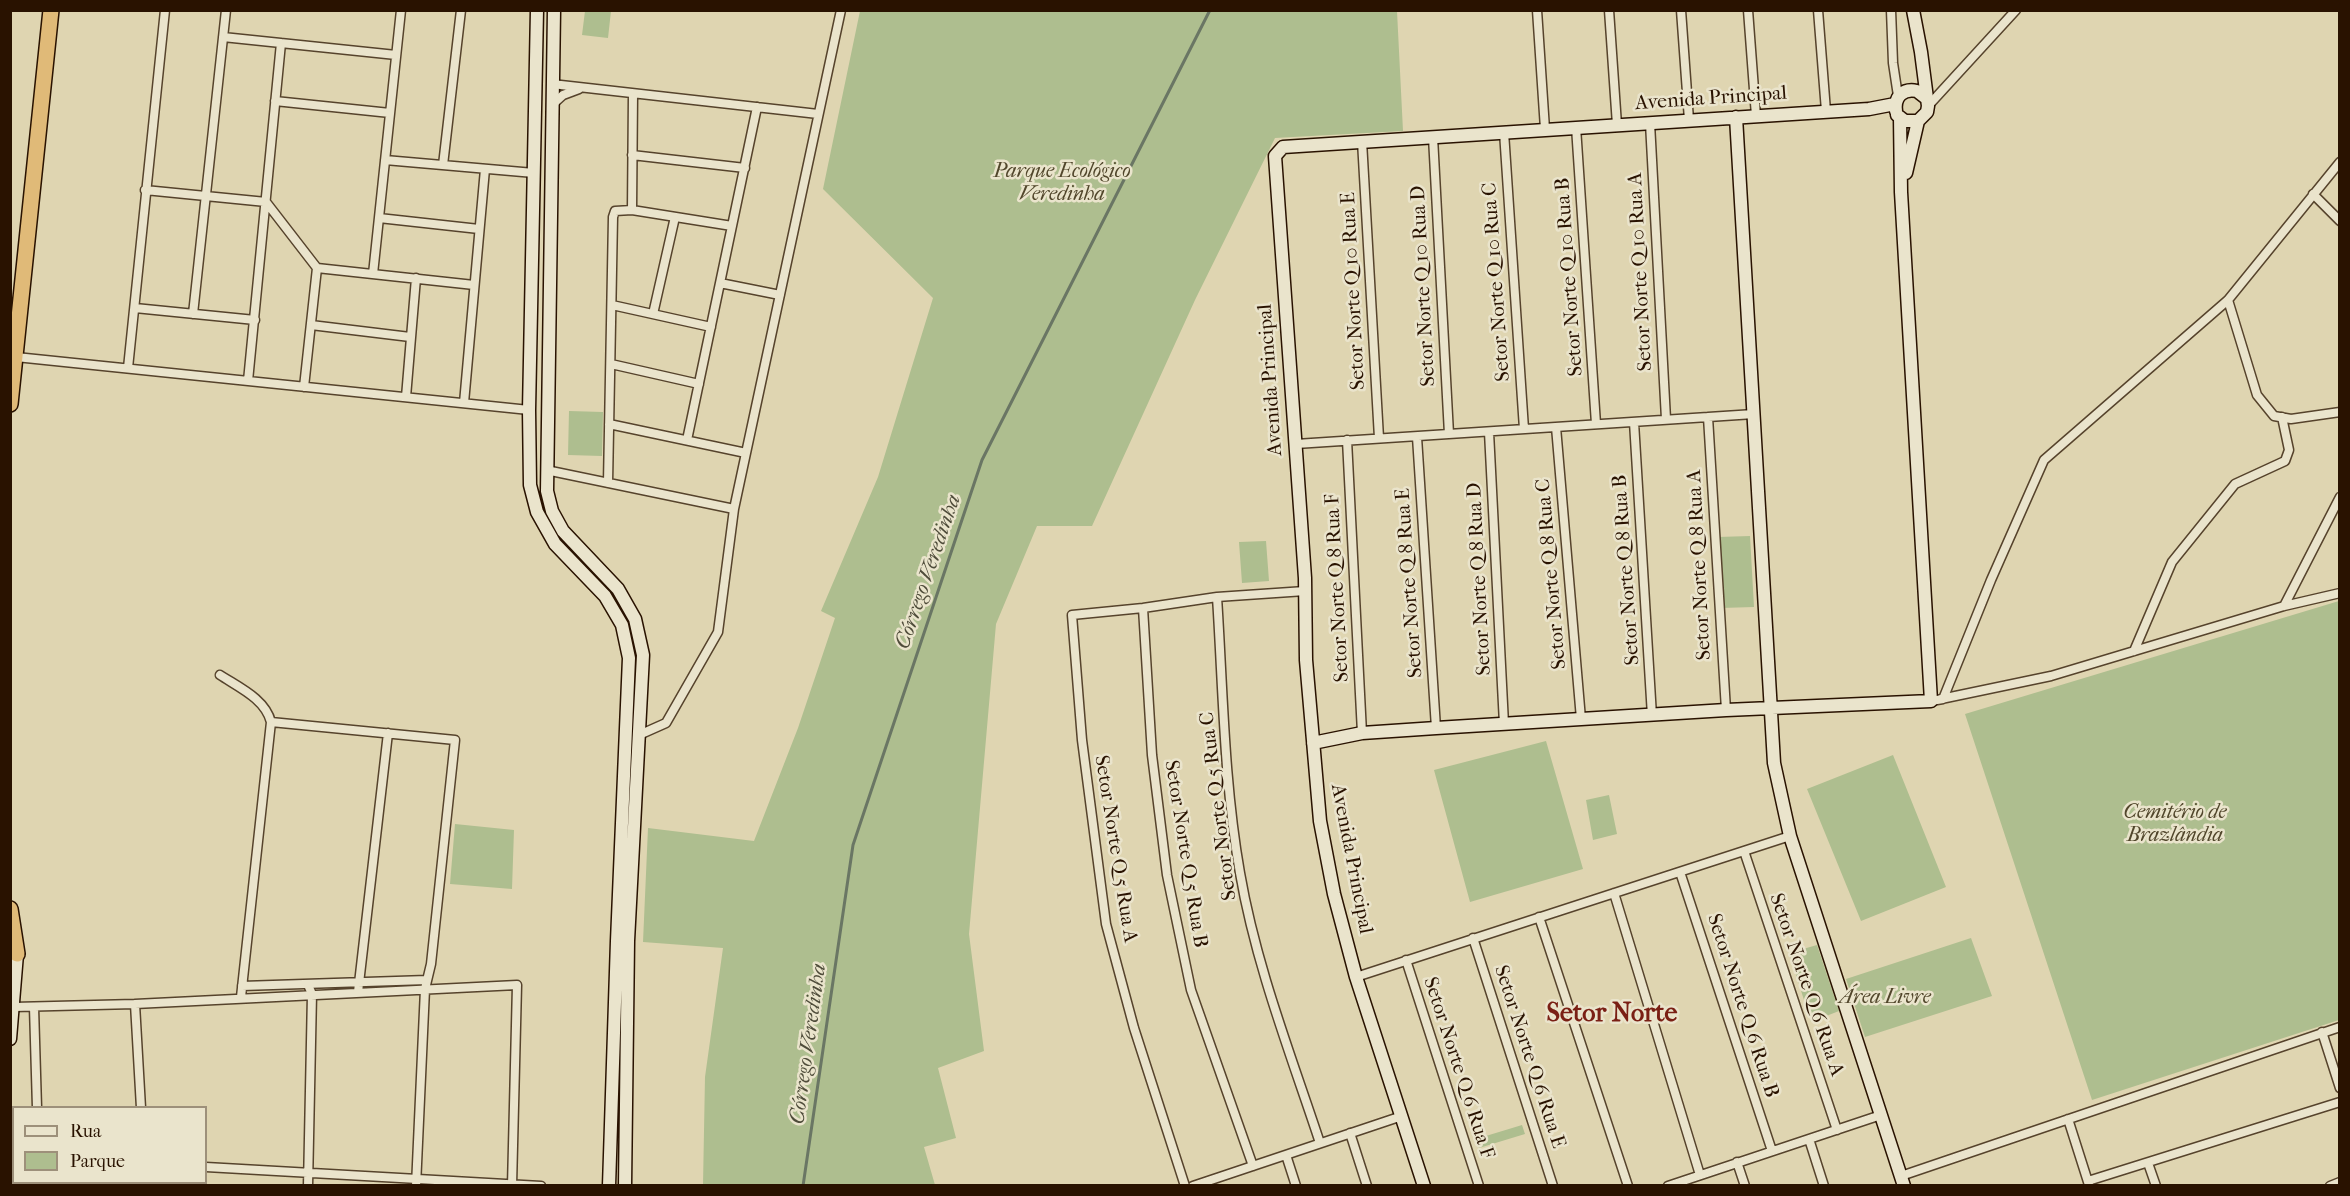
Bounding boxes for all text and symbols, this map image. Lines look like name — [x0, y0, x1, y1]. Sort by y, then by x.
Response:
street label: Avenida Principal — [1634, 82, 1788, 116]
park label: Parque Ecológico Veredinha — [993, 160, 1131, 207]
street label: Setor Norte Q 10 Rua A — [1624, 172, 1658, 372]
street label: Setor Norte Q 10 Rua B — [1551, 177, 1589, 377]
street label: Setor Norte Q 10 Rua C — [1478, 182, 1516, 382]
street label: Setor Norte Q 10 Rua D — [1407, 185, 1441, 387]
street label: Setor Norte Q 10 Rua E — [1337, 191, 1371, 391]
street label: Avenida Principal — [1254, 303, 1288, 457]
street label: Setor Norte Q 8 Rua A — [1683, 469, 1717, 661]
street label: Setor Norte Q 8 Rua B — [1608, 474, 1646, 666]
street label: Setor Norte Q 8 Rua C — [1532, 478, 1572, 670]
street label: Setor Norte Q 8 Rua D — [1463, 482, 1497, 676]
street label: Setor Norte Q 8 Rua E — [1391, 487, 1429, 679]
water label: Córrego Veredinha — [891, 491, 967, 653]
street label: Setor Norte Q 8 Rua F — [1321, 493, 1355, 683]
street label: Setor Norte Q 5 Rua C — [1196, 710, 1242, 902]
street label: Setor Norte Q 5 Rua A — [1088, 754, 1142, 944]
street label: Setor Norte Q 5 Rua B — [1158, 758, 1212, 950]
street label: Avenida Principal — [1325, 782, 1377, 936]
park label: Cemitério de Brazlândia — [2123, 801, 2227, 848]
street label: Setor Norte Q 6 Rua A — [1763, 890, 1849, 1080]
street label: Setor Norte Q 6 Rua B — [1701, 911, 1783, 1101]
water label: Córrego Veredinha — [785, 962, 833, 1126]
street label: Setor Norte Q 6 Rua E — [1488, 962, 1570, 1152]
street label: Setor Norte Q 6 Rua F — [1417, 974, 1499, 1162]
park label: Área Livre — [1839, 986, 1931, 1010]
district label: Setor Norte — [1547, 999, 1677, 1031]
legend — [12, 1106, 207, 1184]
text: Rua — [70, 1121, 101, 1142]
text: Parque — [70, 1151, 125, 1172]

